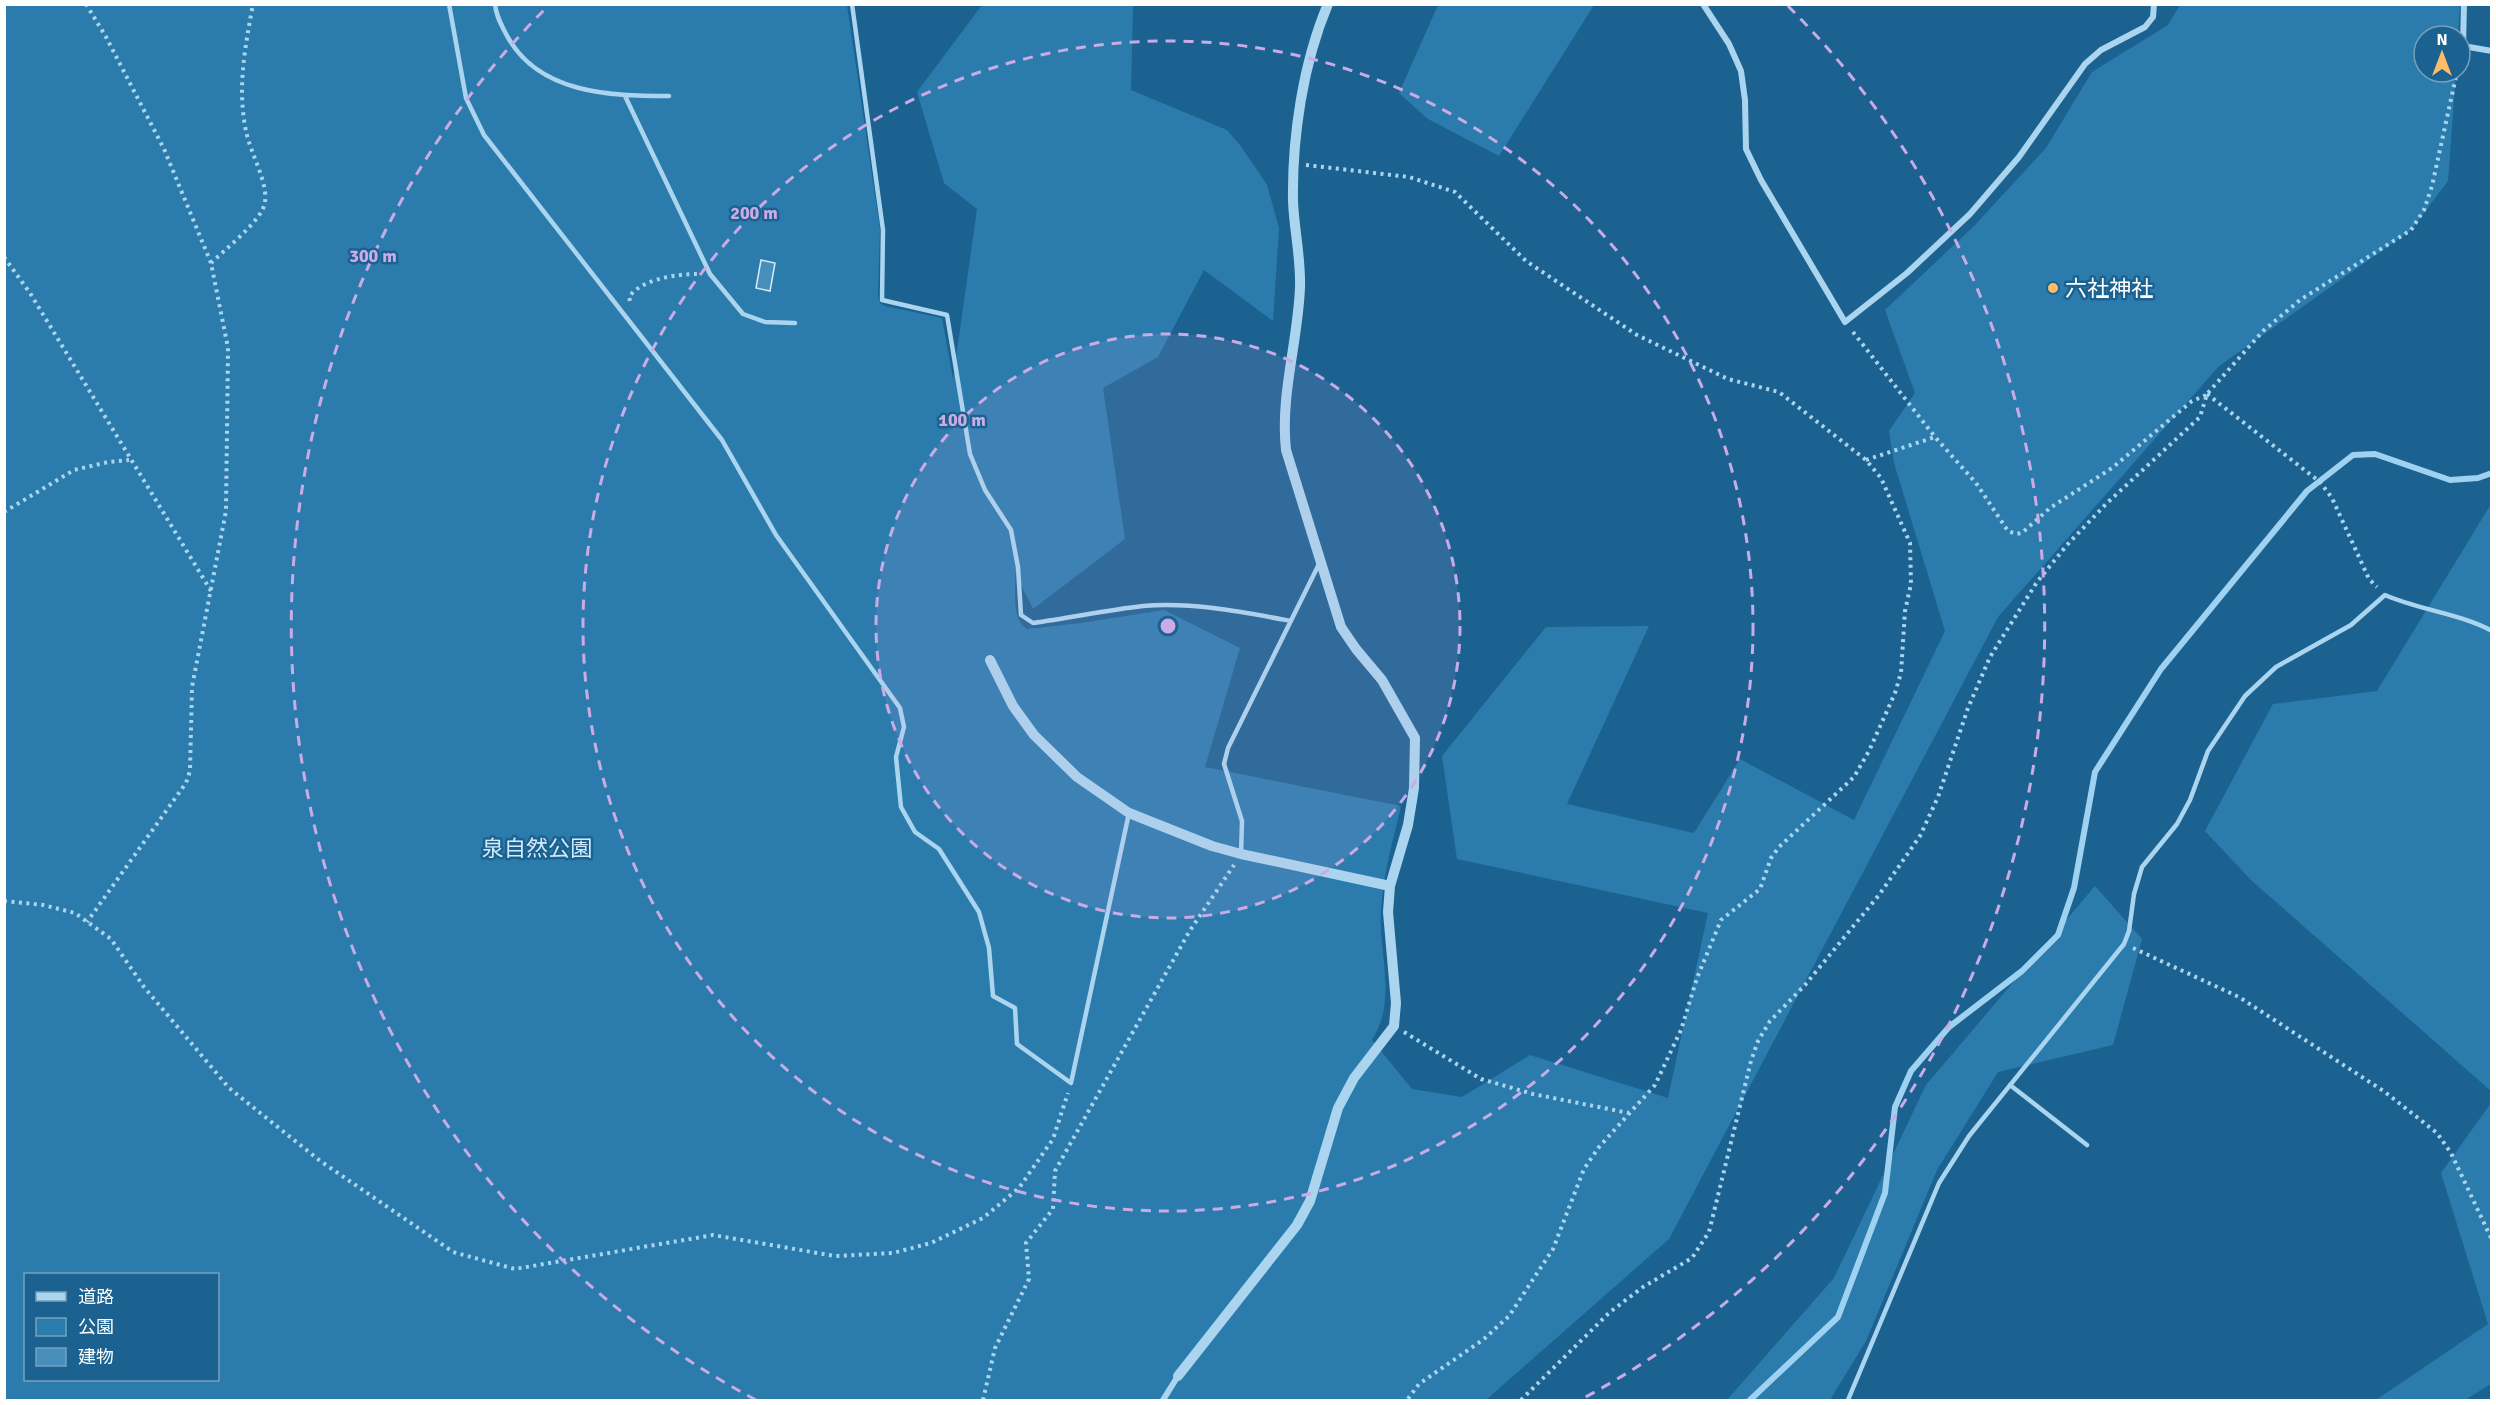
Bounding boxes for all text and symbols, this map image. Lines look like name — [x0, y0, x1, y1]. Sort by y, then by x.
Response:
north arrow — [2412, 24, 2472, 84]
text: N — [2436, 30, 2448, 50]
text: 200 m — [730, 202, 778, 224]
text: 300 m — [349, 245, 397, 267]
place label: 六社神社 — [2065, 275, 2153, 302]
marker: 六社神社 — [2046, 281, 2060, 295]
text: 100 m — [938, 409, 986, 431]
centre of rings — [1158, 616, 1178, 636]
park label: 泉自然公園 — [482, 835, 592, 862]
legend — [24, 1273, 219, 1381]
text: 道路 — [78, 1286, 114, 1308]
text: 公園 — [78, 1316, 114, 1338]
text: 建物 — [78, 1346, 114, 1368]

